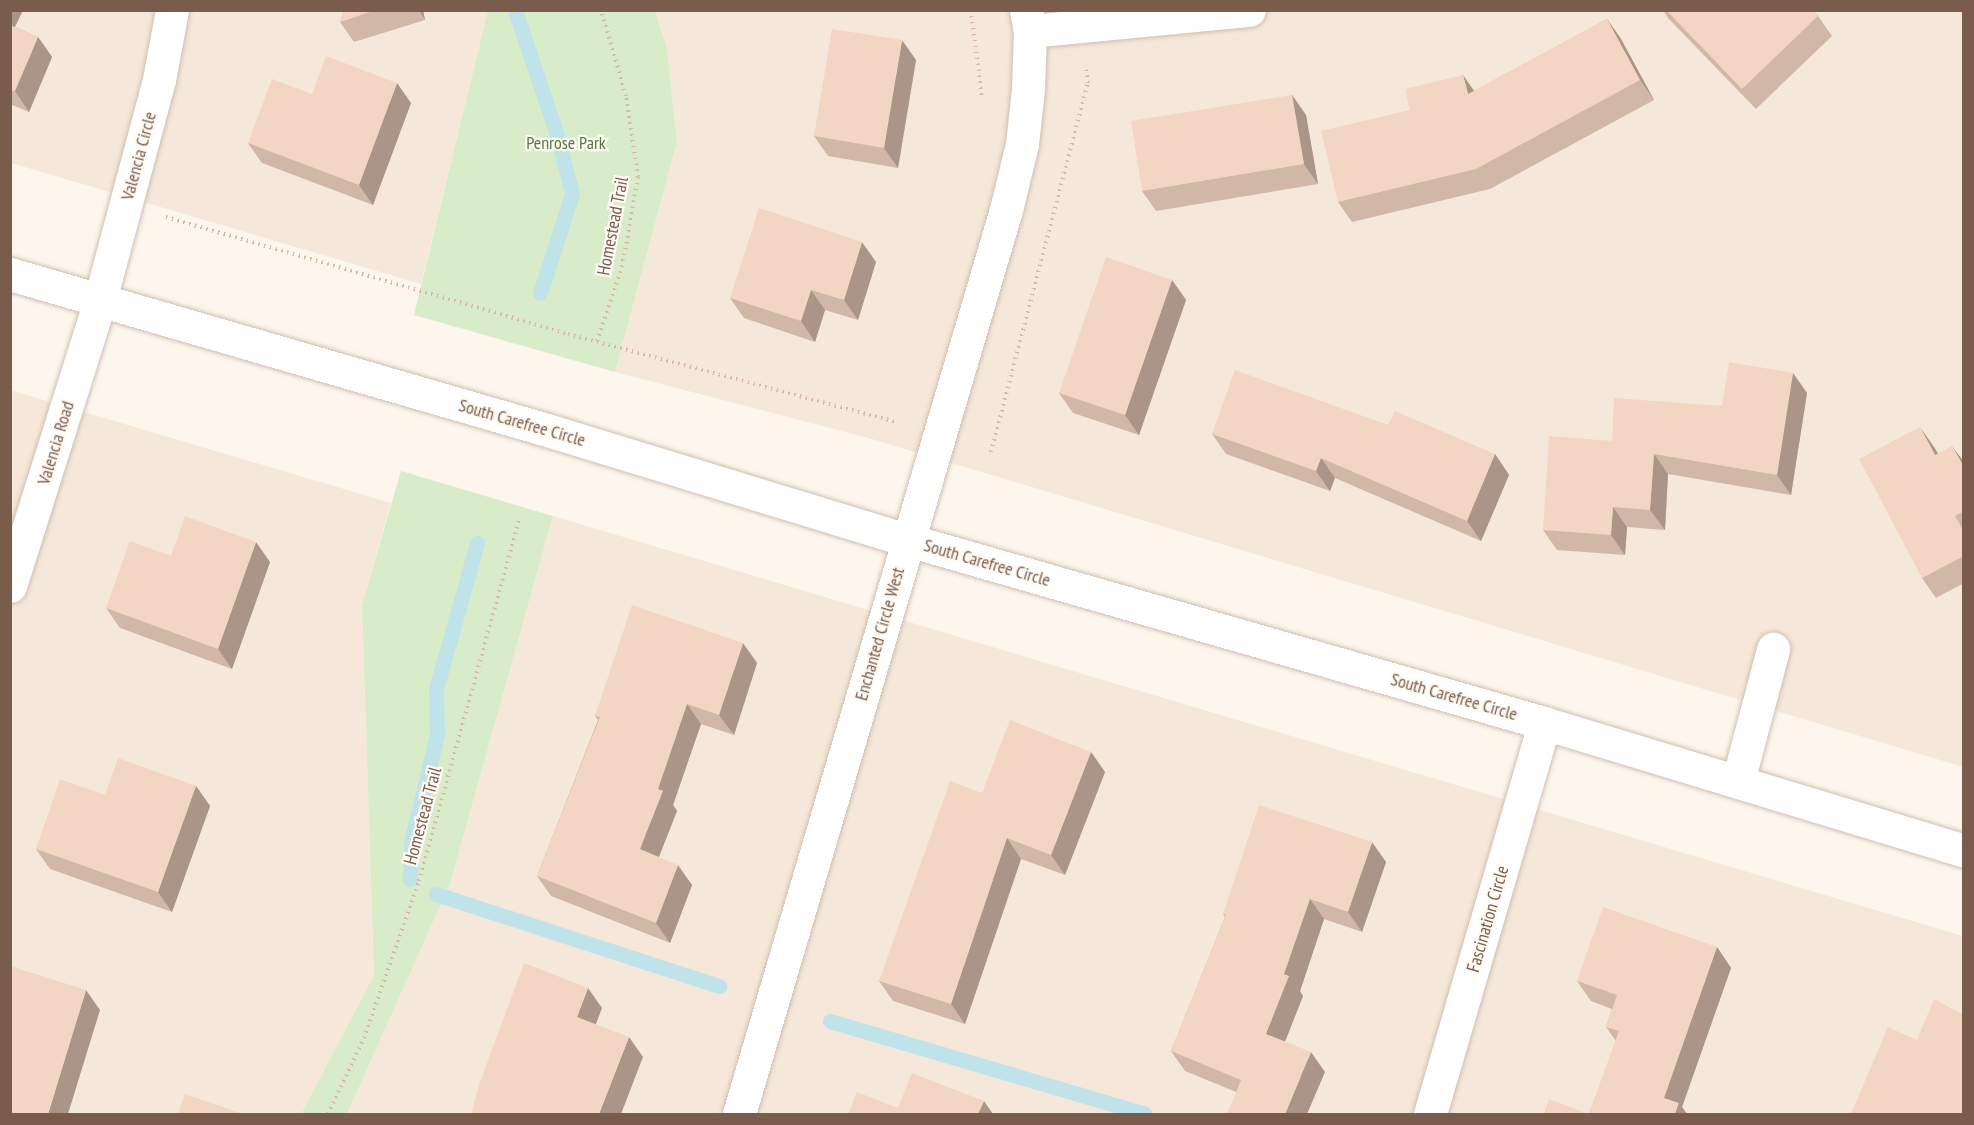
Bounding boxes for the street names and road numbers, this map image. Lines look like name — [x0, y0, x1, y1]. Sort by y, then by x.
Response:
street label: Valencia Circle — [117, 109, 161, 203]
street label: Homestead Trail — [593, 175, 633, 277]
street label: South Carefree Circle — [456, 395, 588, 451]
street label: Valencia Road — [33, 399, 79, 487]
street label: South Carefree Circle — [921, 535, 1053, 591]
street label: Enchanted Circle West — [851, 565, 909, 703]
street label: South Carefree Circle — [1388, 669, 1520, 725]
street label: Homestead Trail — [400, 765, 446, 867]
street label: Fascination Circle — [1463, 863, 1513, 975]

